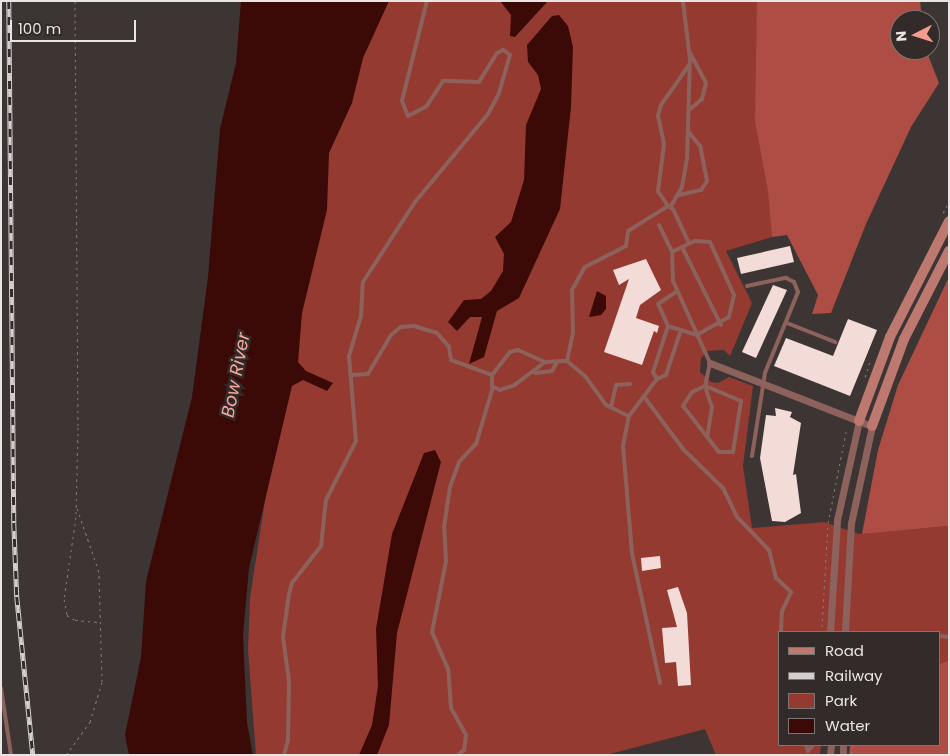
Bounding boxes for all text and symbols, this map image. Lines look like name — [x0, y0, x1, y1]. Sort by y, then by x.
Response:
scale bar — [12, 10, 139, 42]
north arrow — [890, 10, 940, 60]
text: 100 m — [18, 18, 61, 39]
text: N — [891, 30, 911, 42]
water label: Bow River — [217, 331, 255, 419]
legend — [778, 631, 940, 746]
text: Road — [825, 640, 864, 661]
text: Railway — [825, 665, 883, 686]
text: Park — [825, 690, 857, 711]
text: Water — [825, 715, 870, 736]

